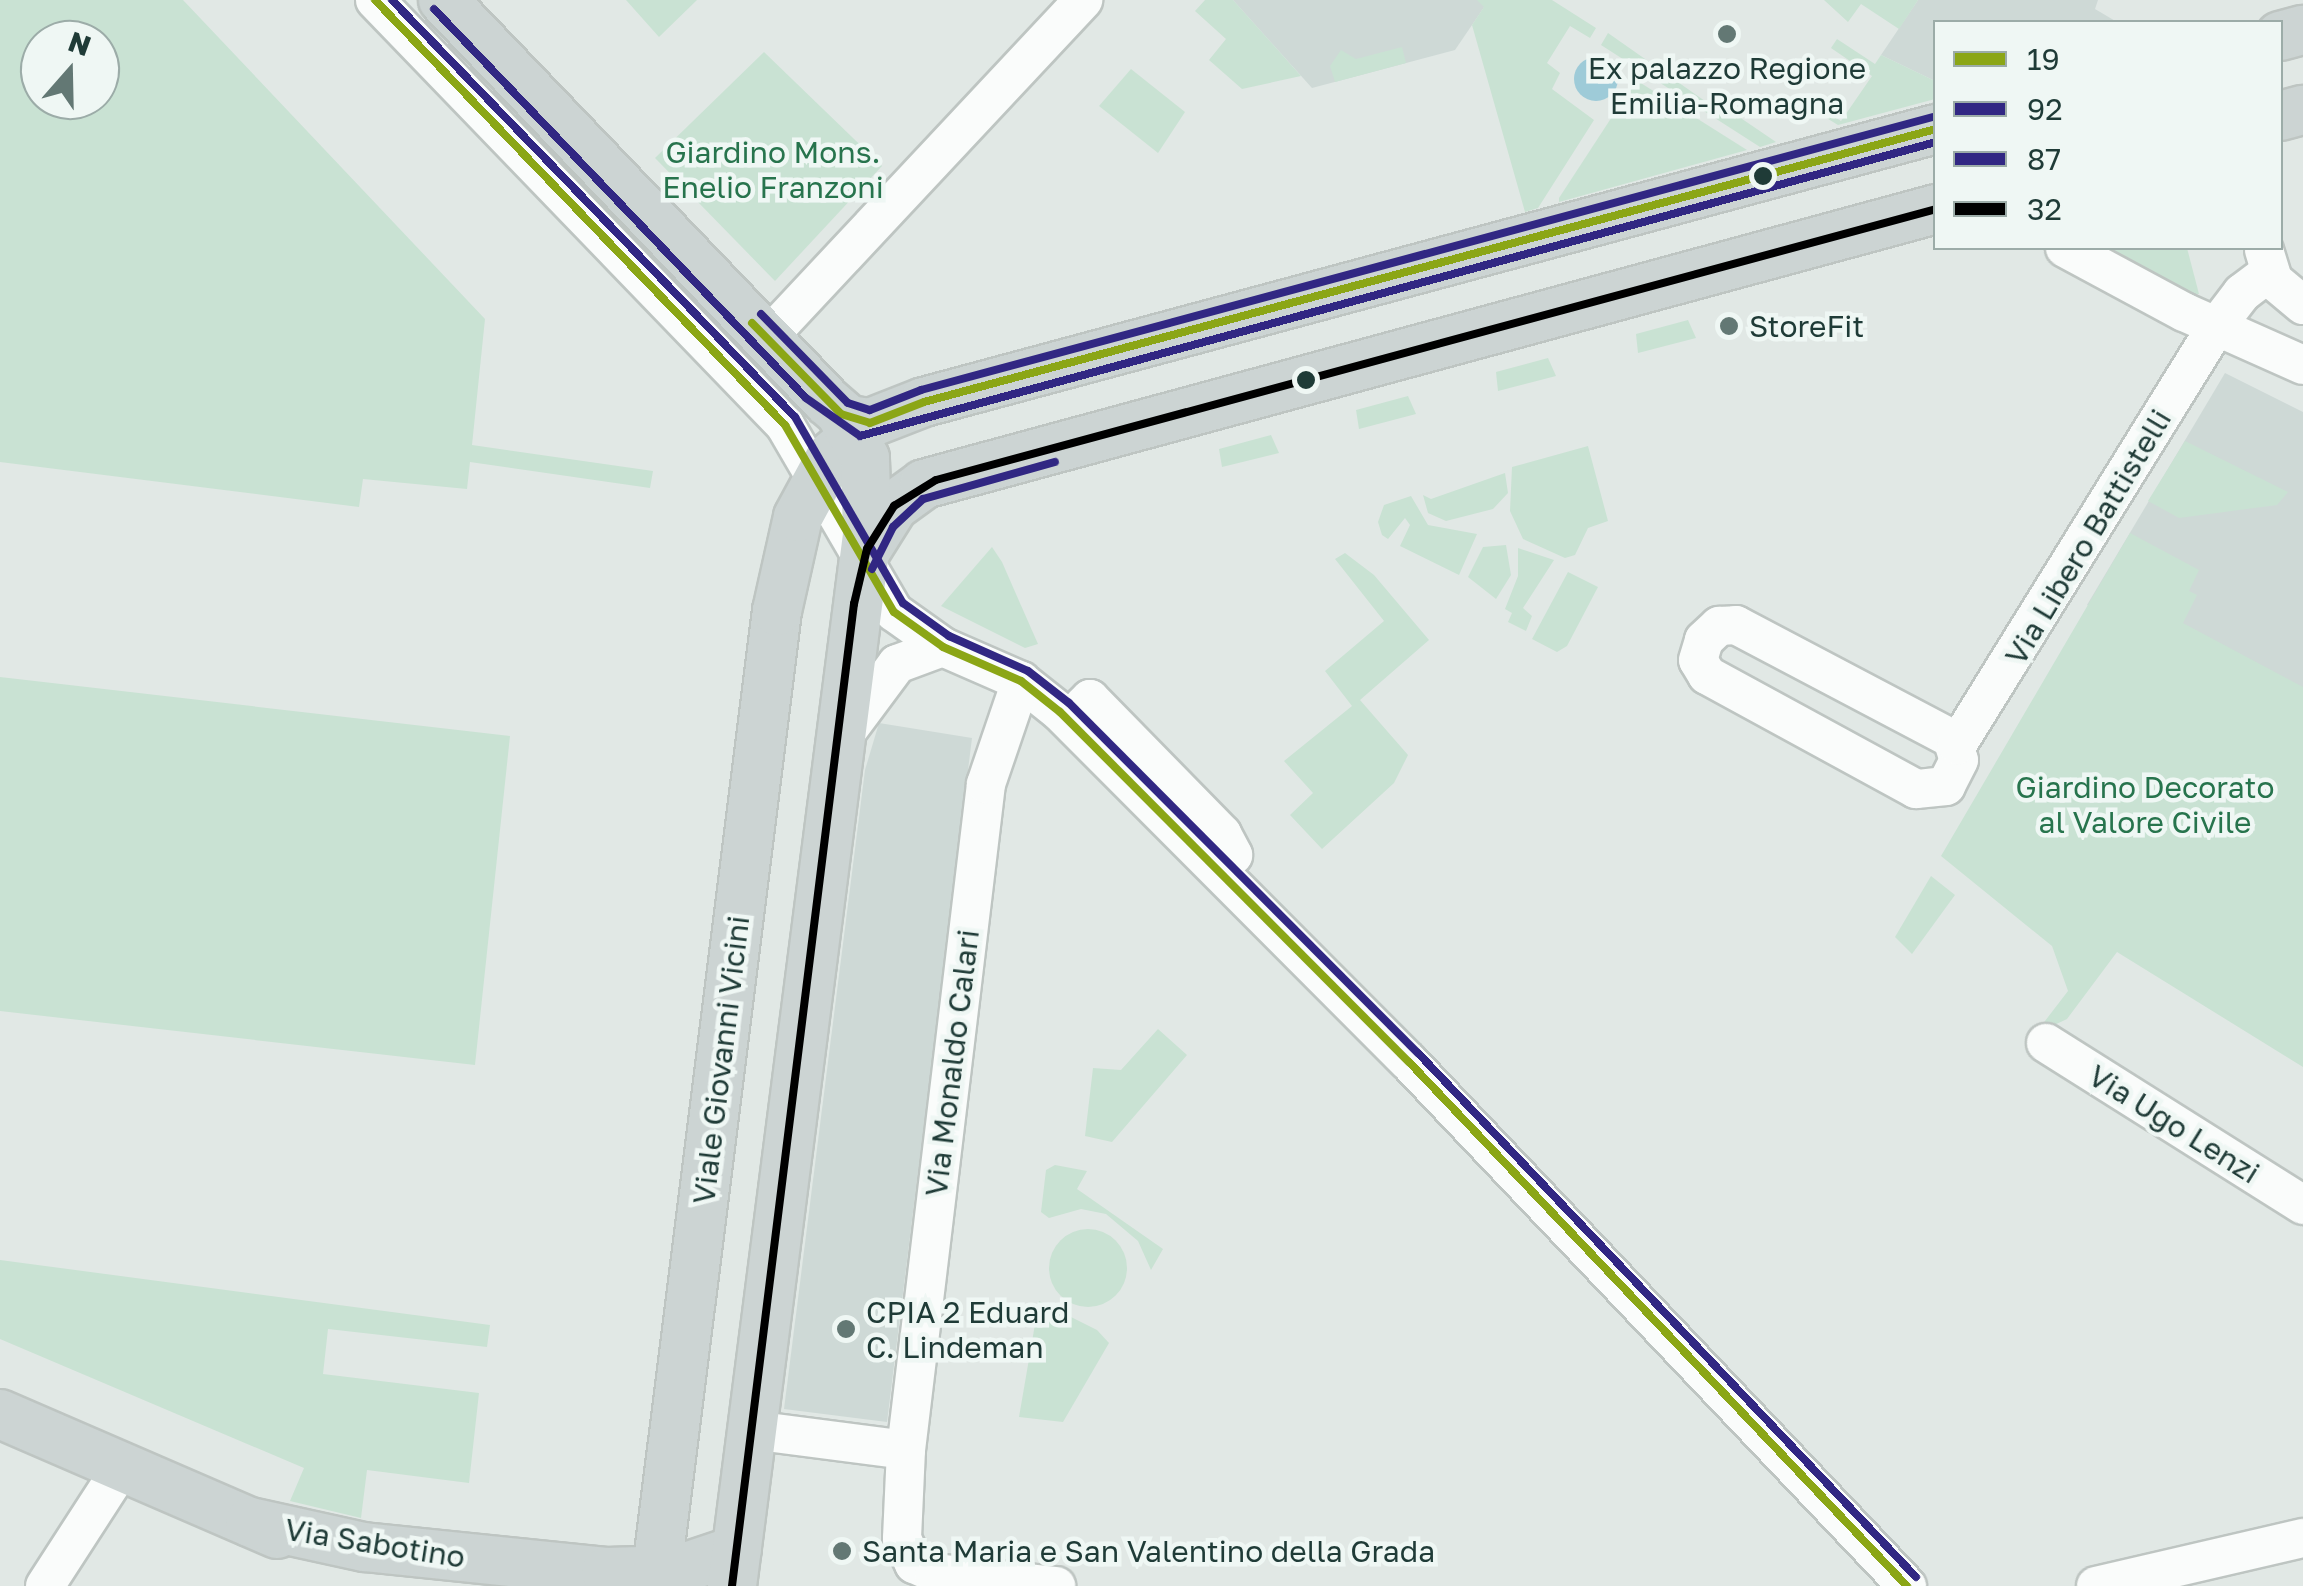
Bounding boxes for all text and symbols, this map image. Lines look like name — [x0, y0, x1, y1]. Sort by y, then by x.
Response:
north arrow — [20, 20, 120, 120]
legend — [1933, 20, 2283, 250]
marker: Ex palazzo Regione Emilia-Romagna — [1716, 23, 1738, 45]
text: N — [64, 24, 95, 62]
text: 19 — [2027, 41, 2060, 77]
place label: Ex palazzo Regione Emilia-Romagna — [1588, 50, 1866, 120]
text: 92 — [2027, 91, 2063, 127]
park label: Giardino Mons. Enelio Franzoni — [662, 134, 884, 204]
text: 87 — [2027, 141, 2061, 177]
unlabelled marker — [1753, 166, 1773, 186]
text: 32 — [2027, 191, 2062, 227]
place label: StoreFit — [1749, 308, 1864, 344]
marker: StoreFit — [1718, 315, 1740, 337]
unlabelled marker — [1296, 370, 1316, 390]
street label: Via Libero Battistelli — [1998, 403, 2178, 671]
park label: Giardino Decorato al Valore Civile — [2016, 769, 2274, 840]
street label: Viale Giovanni Vicini — [685, 914, 757, 1206]
street label: Via Monaldo Calari — [918, 927, 986, 1199]
street label: Via Ugo Lenzi — [2082, 1057, 2266, 1191]
place label: CPIA 2 Eduard C. Lindeman — [866, 1294, 1069, 1364]
marker: CPIA 2 Eduard C. Lindeman — [835, 1318, 857, 1340]
street label: Via Sabotino — [282, 1511, 468, 1575]
place label: Santa Maria e San Valentino della Grada — [862, 1533, 1435, 1569]
marker: Santa Maria e San Valentino della Grada — [831, 1540, 853, 1562]

